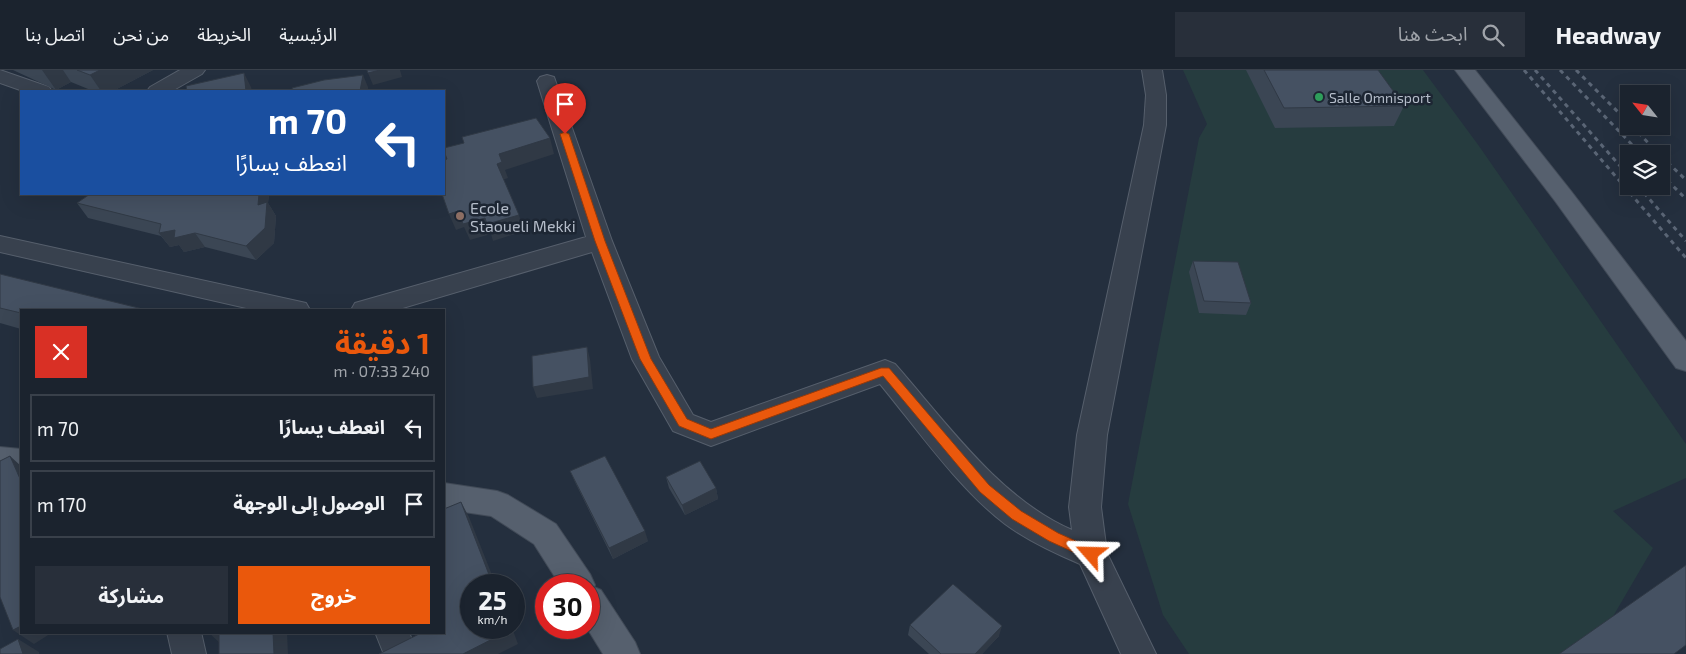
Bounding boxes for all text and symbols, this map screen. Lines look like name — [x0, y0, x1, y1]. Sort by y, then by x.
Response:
search box — [1175, 12, 1525, 57]
text: Headway — [1555, 20, 1661, 49]
icon: search — [1479, 21, 1507, 49]
text: ابحث هنا — [1398, 22, 1467, 45]
text: اتصل بنا — [25, 23, 85, 45]
text: من نحن — [113, 23, 169, 45]
text: الخريطة — [197, 23, 251, 45]
text: الرئيسية — [279, 23, 337, 45]
pin — [544, 83, 586, 134]
north arrow — [1620, 85, 1670, 135]
map controls — [1620, 85, 1670, 195]
place label: Salle Omnisport — [1329, 89, 1431, 106]
icon: arrive — [551, 90, 579, 118]
marker: Salle Omnisport — [1313, 91, 1325, 103]
text: 70 m — [268, 99, 347, 141]
icon: left — [365, 110, 430, 175]
button: layers — [1620, 145, 1670, 195]
text: انعطف يسارًا — [235, 149, 347, 175]
place label: Ecole Staoueli Mekki — [470, 198, 576, 235]
marker: Ecole Staoueli Mekki — [454, 210, 466, 222]
text: 1 دقيقة — [335, 324, 430, 360]
button: close — [35, 326, 87, 378]
text: 240 m · 07:33 — [334, 361, 430, 380]
icon: left — [400, 414, 428, 442]
text: انعطف يسارًا — [279, 415, 385, 438]
text: 70 m — [37, 417, 79, 440]
icon: arrive — [400, 490, 428, 518]
text: الوصول إلى الوجهة — [233, 491, 385, 514]
text: 170 m — [37, 493, 87, 516]
position arrow — [1064, 527, 1116, 579]
button: مشاركة — [35, 566, 228, 624]
button: خروج — [238, 566, 430, 624]
speed limit sign: 30 — [535, 574, 600, 639]
text: 25 — [478, 585, 507, 615]
text: km/h — [478, 612, 507, 626]

